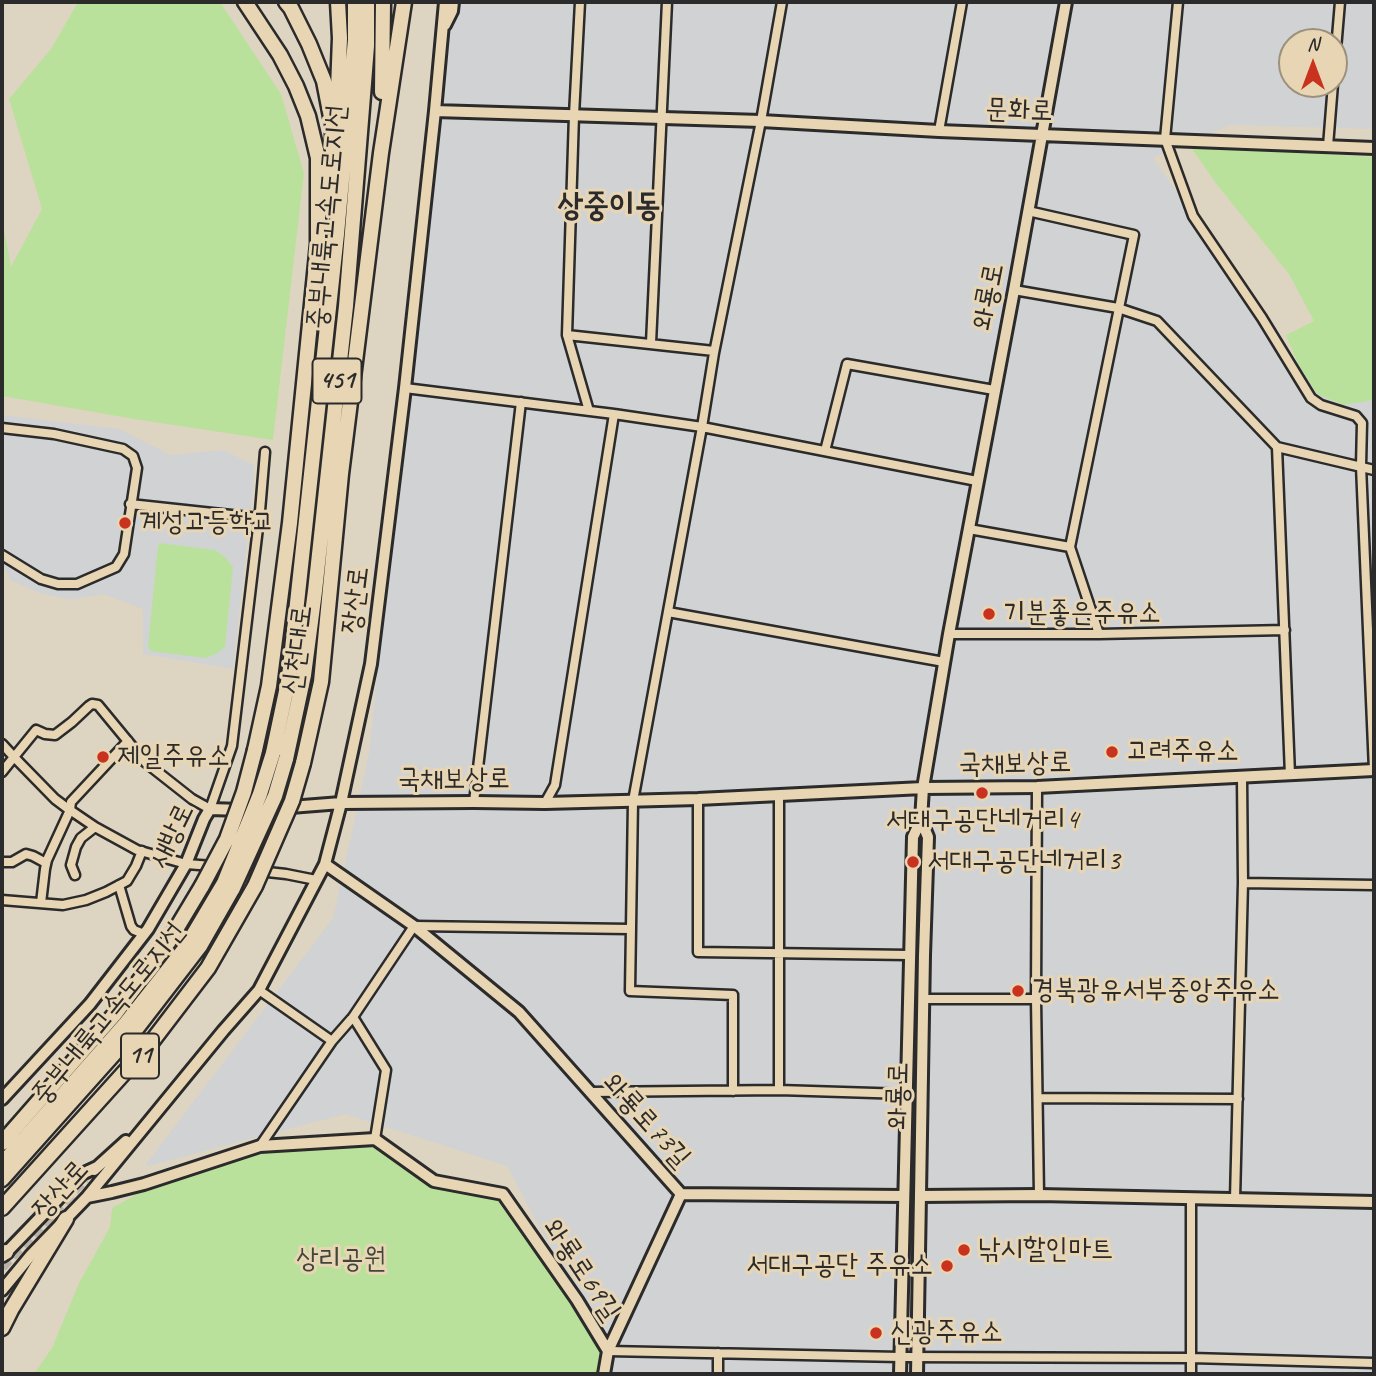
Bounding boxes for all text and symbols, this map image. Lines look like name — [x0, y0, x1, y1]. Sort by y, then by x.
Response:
north arrow — [1278, 28, 1348, 98]
text: N — [1307, 32, 1319, 56]
street label: 문화로 — [985, 93, 1053, 129]
street label: 중부내륙고속도로지선 — [301, 103, 355, 331]
district label: 상중이동 — [558, 188, 660, 226]
street label: 와룡로 — [966, 261, 1012, 333]
road number: 451 — [312, 358, 362, 404]
place label: 계성고등학교 — [139, 506, 274, 540]
marker: 계성고등학교 — [117, 515, 133, 531]
street label: 장산로 — [335, 564, 377, 636]
place label: 기분좋은주유소 — [1003, 597, 1161, 631]
street label: 신천대로 — [276, 603, 320, 697]
marker: 기분좋은주유소 — [981, 606, 997, 622]
place label: 고려주유소 — [1126, 735, 1239, 769]
place label: 제일주유소 — [117, 740, 230, 774]
marker: 고려주유소 — [1104, 744, 1120, 760]
street label: 국채보상로 — [958, 746, 1072, 782]
marker: 제일주유소 — [95, 749, 111, 765]
street label: 국채보상로 — [398, 763, 510, 797]
marker: 서대구공단네거리4 — [974, 785, 990, 801]
street label: 새방로 — [142, 798, 202, 874]
place label: 서대구공단네거리4 — [886, 804, 1078, 838]
place label: 서대구공단네거리3 — [927, 845, 1120, 879]
marker: 서대구공단네거리3 — [905, 854, 921, 870]
street label: 중부내륙고속도로지선 — [25, 916, 193, 1112]
place label: 경북광유서부중앙주유소 — [1032, 974, 1280, 1008]
marker: 경북광유서부중앙주유소 — [1010, 983, 1026, 999]
road number: 11 — [121, 1034, 159, 1078]
street label: 와룡로 — [882, 1062, 916, 1130]
street label: 와룡로73길 — [595, 1067, 697, 1175]
street label: 장산로 — [26, 1154, 96, 1226]
street label: 와룡로69길 — [535, 1213, 627, 1327]
place label: 낚시할인마트 — [978, 1233, 1113, 1267]
marker: 낚시할인마트 — [956, 1242, 972, 1258]
park label: 상리공원 — [296, 1243, 386, 1277]
place label: 서대구공단 주유소 — [746, 1249, 933, 1283]
marker: 서대구공단 주유소 — [939, 1258, 955, 1274]
place label: 신광주유소 — [890, 1316, 1003, 1350]
marker: 신광주유소 — [868, 1325, 884, 1341]

